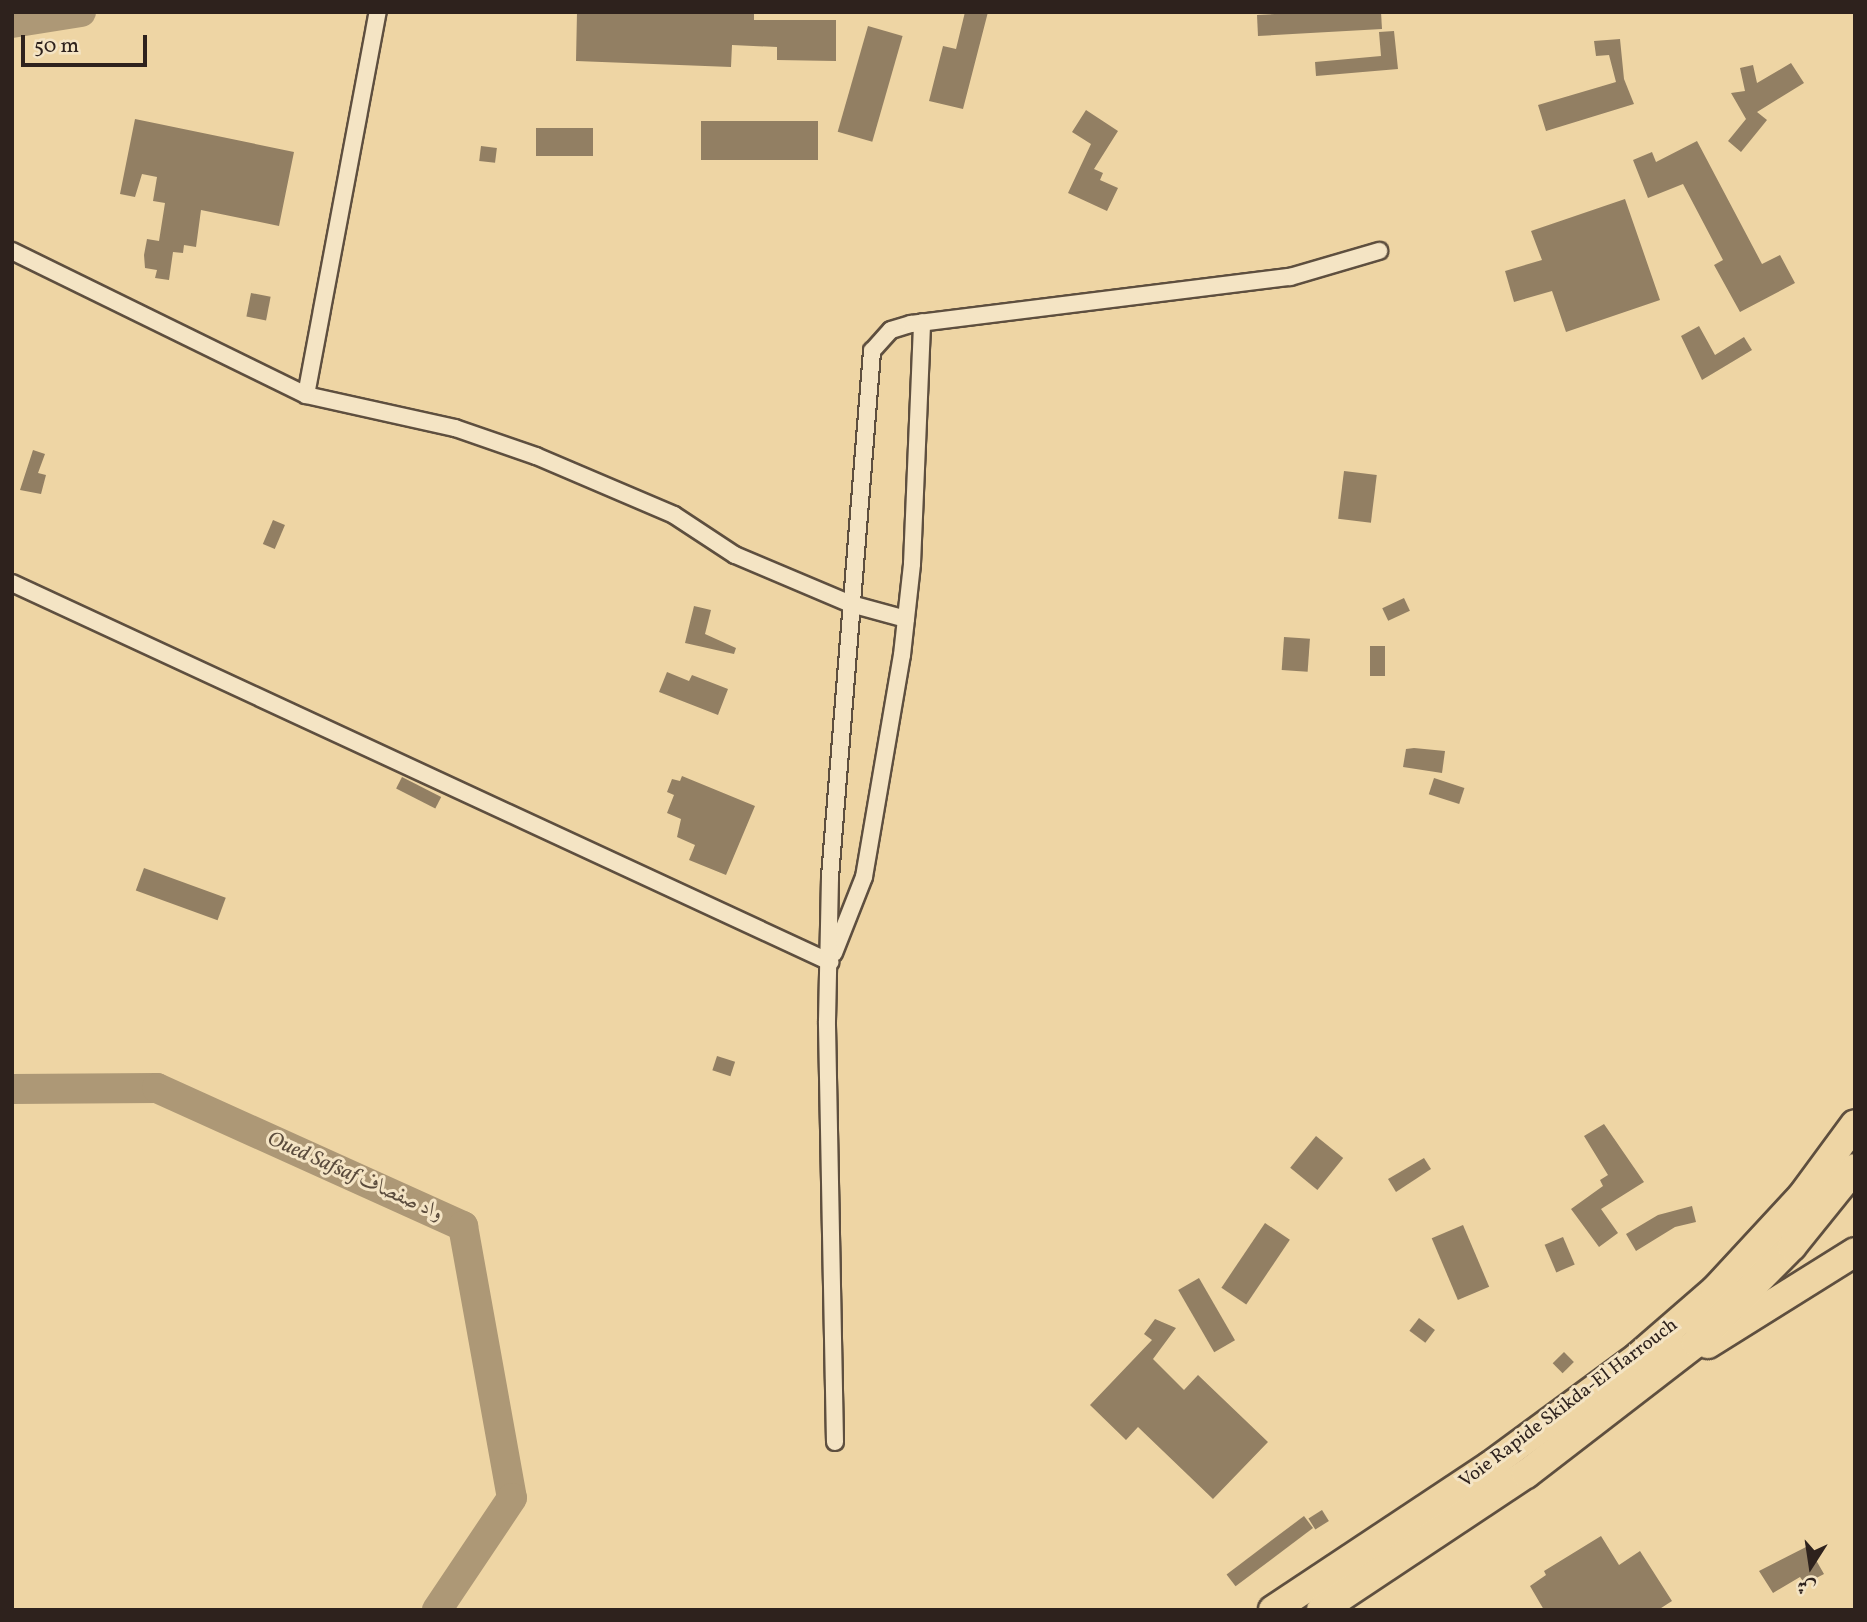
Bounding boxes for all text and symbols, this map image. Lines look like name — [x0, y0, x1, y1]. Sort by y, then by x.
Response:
scale bar — [24, 21, 150, 65]
text: 50 m — [34, 32, 79, 61]
water label: Oued Safsaf واد صفصاف — [263, 1127, 447, 1227]
street label: Voie Rapide Skikda-El Harrouch — [1455, 1314, 1683, 1494]
north arrow — [1776, 1531, 1846, 1601]
text: ش — [1795, 1572, 1819, 1601]

